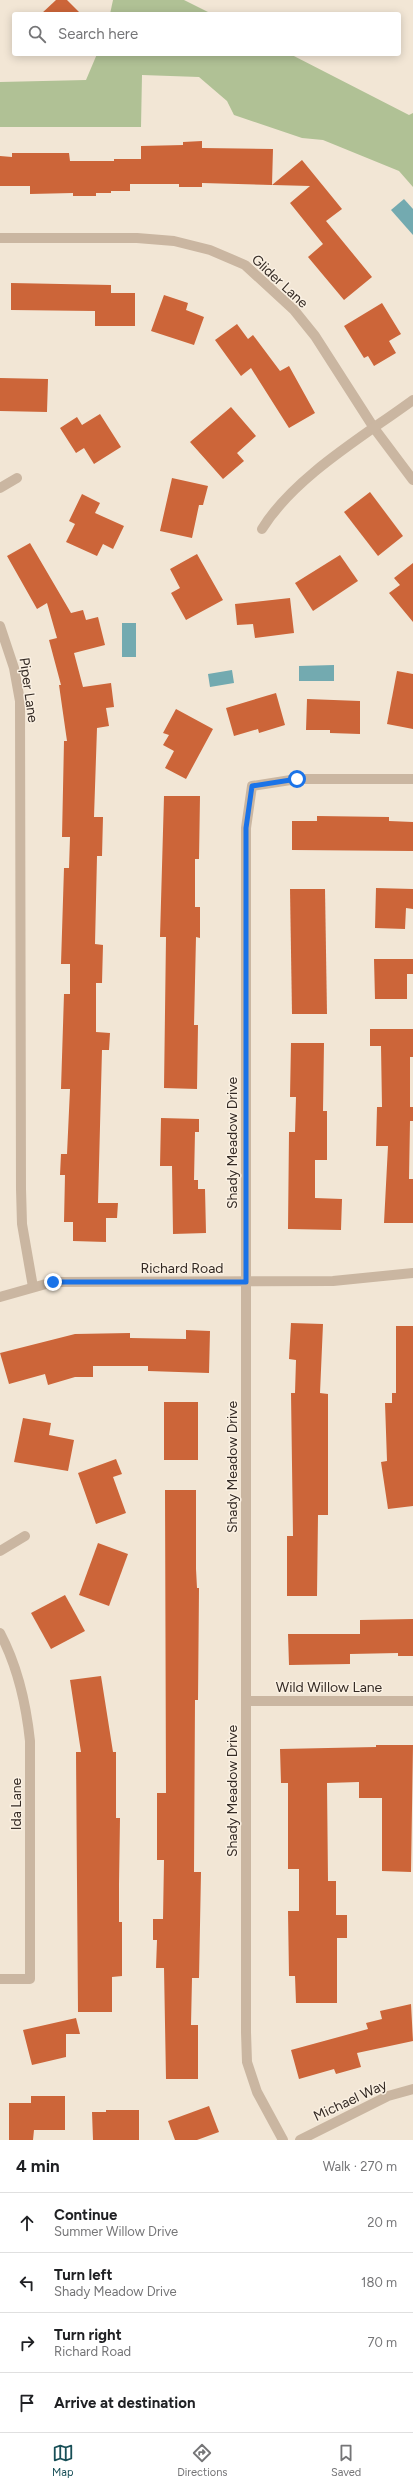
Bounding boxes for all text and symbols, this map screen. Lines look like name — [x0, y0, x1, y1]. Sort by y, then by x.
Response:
search box — [12, 12, 401, 56]
icon: search — [26, 23, 48, 45]
text: Search here — [58, 25, 138, 43]
street label: Glider Lane — [248, 251, 312, 312]
street label: Piper Lane — [16, 657, 42, 724]
route start — [288, 770, 306, 788]
street label: Shady Meadow Drive — [224, 1077, 241, 1209]
street label: Richard Road — [140, 1260, 224, 1277]
route end — [44, 1273, 62, 1291]
street label: Shady Meadow Drive — [224, 1401, 241, 1533]
street label: Wild Willow Lane — [276, 1679, 383, 1696]
street label: Shady Meadow Drive — [224, 1725, 241, 1857]
street label: Ida Lane — [8, 1777, 25, 1830]
street label: Michael Way — [311, 2076, 390, 2125]
text: 4 min — [16, 2156, 60, 2176]
text: Walk · 270 m — [323, 2159, 397, 2174]
text: Continue — [54, 2206, 117, 2224]
icon: ahead — [16, 2212, 38, 2234]
text: 20 m — [367, 2215, 397, 2230]
text: Summer Willow Drive — [54, 2224, 178, 2239]
text: Turn left — [54, 2266, 112, 2284]
icon: left — [16, 2272, 38, 2294]
text: 180 m — [361, 2275, 397, 2290]
text: Shady Meadow Drive — [54, 2284, 177, 2299]
text: Turn right — [54, 2326, 122, 2344]
icon: right — [16, 2332, 38, 2354]
text: 70 m — [367, 2335, 397, 2350]
text: Richard Road — [54, 2344, 131, 2359]
icon: arrive — [16, 2392, 38, 2414]
text: Arrive at destination — [54, 2394, 195, 2412]
tab: Map — [52, 2442, 74, 2479]
tab: Directions — [177, 2442, 227, 2479]
tab: Saved — [331, 2442, 361, 2479]

